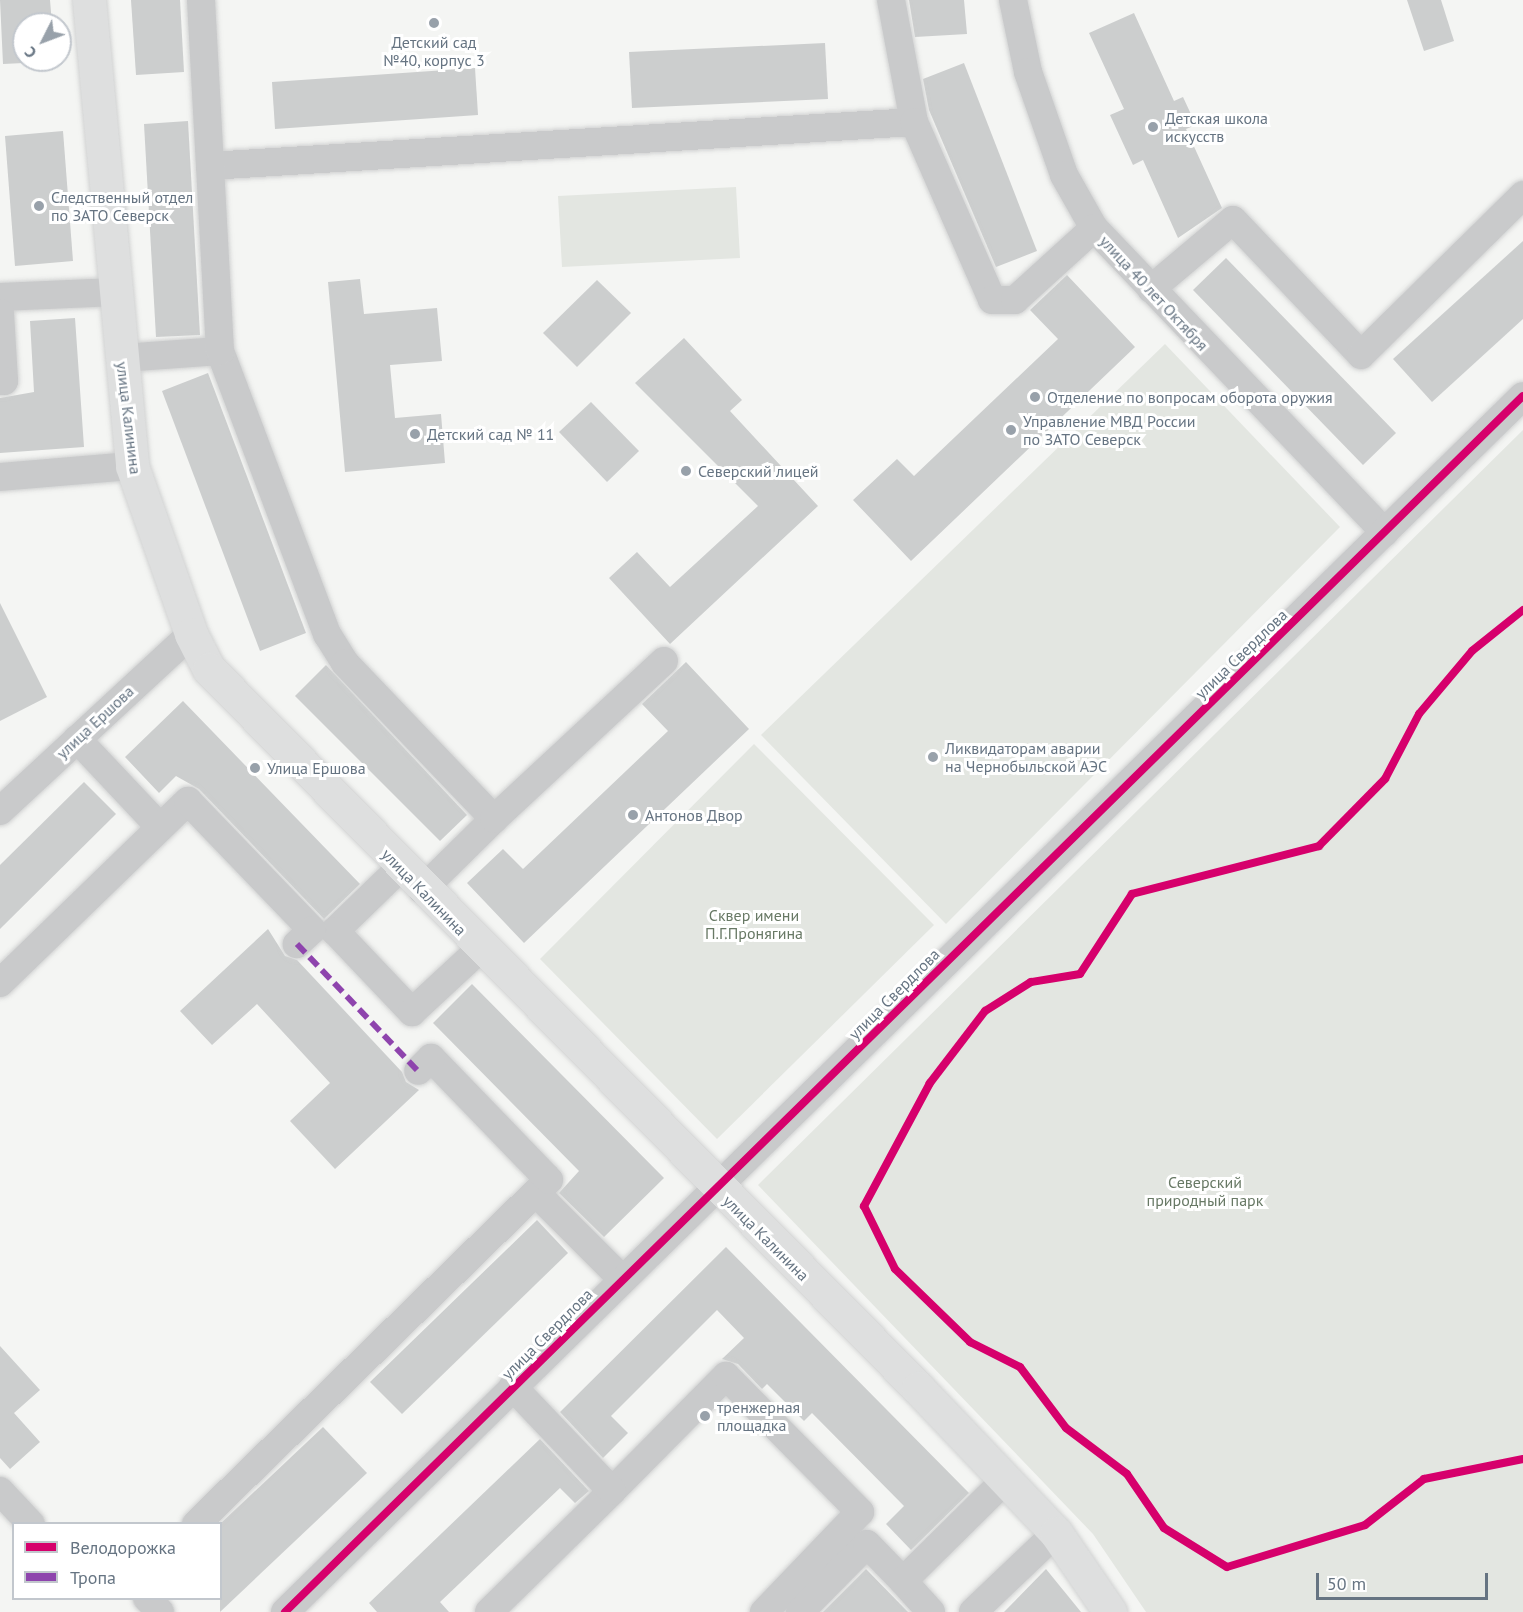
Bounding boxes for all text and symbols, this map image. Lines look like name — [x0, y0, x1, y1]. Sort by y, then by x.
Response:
north arrow — [12, 12, 72, 72]
marker: Детский сад №40, корпус 3 — [427, 16, 441, 30]
place label: Детский сад №40, корпус 3 — [383, 32, 485, 70]
text: С — [20, 43, 41, 63]
place label: Детская школа искусств — [1165, 108, 1268, 146]
marker: Детская школа искусств — [1146, 120, 1160, 134]
place label: Следственный отдел по ЗАТО Северск — [51, 187, 193, 225]
marker: Следственный отдел по ЗАТО Северск — [32, 199, 46, 213]
street label: улица 40 лет Октября — [1096, 231, 1212, 355]
street label: улица Калинина — [113, 361, 145, 475]
place label: Отделение по вопросам оборота оружия — [1047, 387, 1333, 407]
marker: Отделение по вопросам оборота оружия — [1028, 390, 1042, 404]
place label: Управление МВД России по ЗАТО Северск — [1023, 411, 1196, 449]
marker: Управление МВД России по ЗАТО Северск — [1004, 423, 1018, 437]
place label: Детский сад № 11 — [427, 424, 554, 444]
marker: Детский сад № 11 — [408, 427, 422, 441]
place label: Северский лицей — [698, 461, 818, 481]
marker: Северский лицей — [679, 464, 693, 478]
street label: улица Свердлова — [1191, 605, 1291, 703]
street label: улица Ершова — [52, 681, 138, 763]
place label: Ликвидаторам аварии на Чернобыльской АЭС — [945, 738, 1108, 776]
marker: Ликвидаторам аварии на Чернобыльской АЭС — [926, 750, 940, 764]
place label: Улица Ершова — [267, 758, 366, 778]
marker: Улица Ершова — [248, 761, 262, 775]
place label: Антонов Двор — [645, 805, 743, 825]
marker: Антонов Двор — [626, 808, 640, 822]
street label: улица Калинина — [378, 845, 470, 939]
park label: Сквер имени П.Г.Пронягина — [705, 905, 803, 943]
street label: улица Свердлова — [845, 945, 943, 1043]
park label: Северский природный парк — [1147, 1172, 1263, 1210]
street label: улица Калинина — [719, 1191, 813, 1285]
street label: улица Свердлова — [498, 1285, 596, 1383]
place label: тренжерная площадка — [717, 1397, 800, 1435]
marker: тренжерная площадка — [698, 1409, 712, 1423]
legend — [12, 1522, 222, 1600]
text: Велодорожка — [70, 1536, 176, 1559]
scale bar — [1319, 1561, 1492, 1599]
text: Тропа — [70, 1566, 116, 1589]
text: 50 m — [1327, 1572, 1366, 1595]

